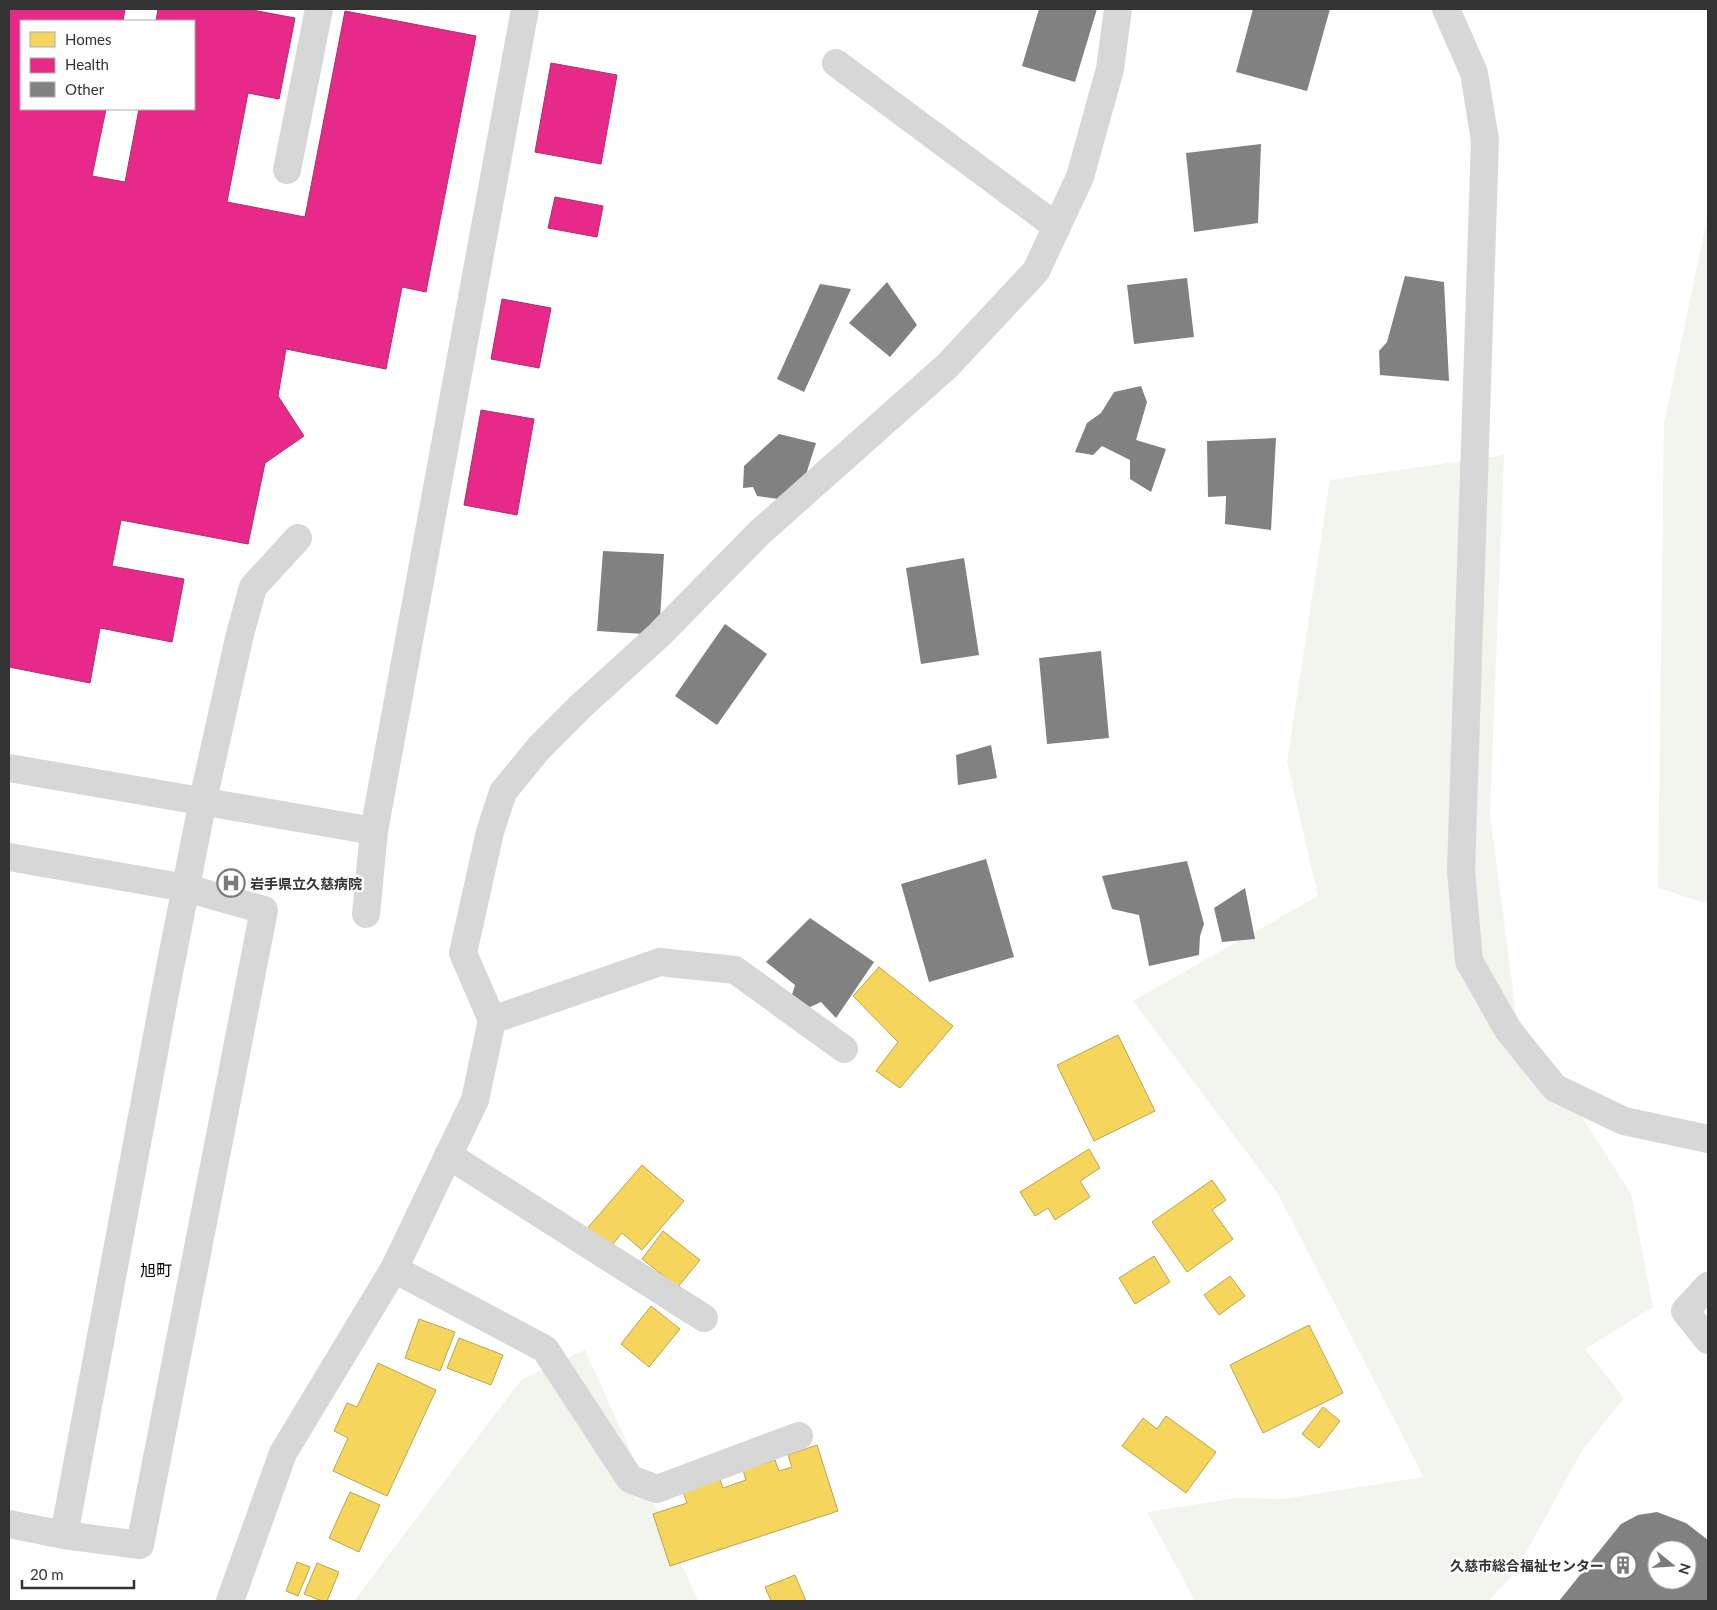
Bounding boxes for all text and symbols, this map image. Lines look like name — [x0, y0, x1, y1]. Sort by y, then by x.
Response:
legend — [20, 20, 195, 110]
text: Homes — [65, 30, 111, 48]
text: Health — [65, 55, 109, 73]
text: Other — [65, 80, 105, 98]
hospital icon: 岩手県立久慈病院 — [216, 868, 246, 898]
place label: 岩手県立久慈病院 — [250, 875, 362, 892]
district label: 旭町 — [140, 1260, 172, 1279]
north arrow — [1647, 1540, 1697, 1590]
building icon: 久慈市総合福祉センター — [1608, 1550, 1638, 1580]
place label: 久慈市総合福祉センター — [1450, 1557, 1604, 1574]
scale bar — [22, 1558, 135, 1590]
text: N — [1675, 1561, 1695, 1577]
text: 20 m — [30, 1565, 64, 1583]

